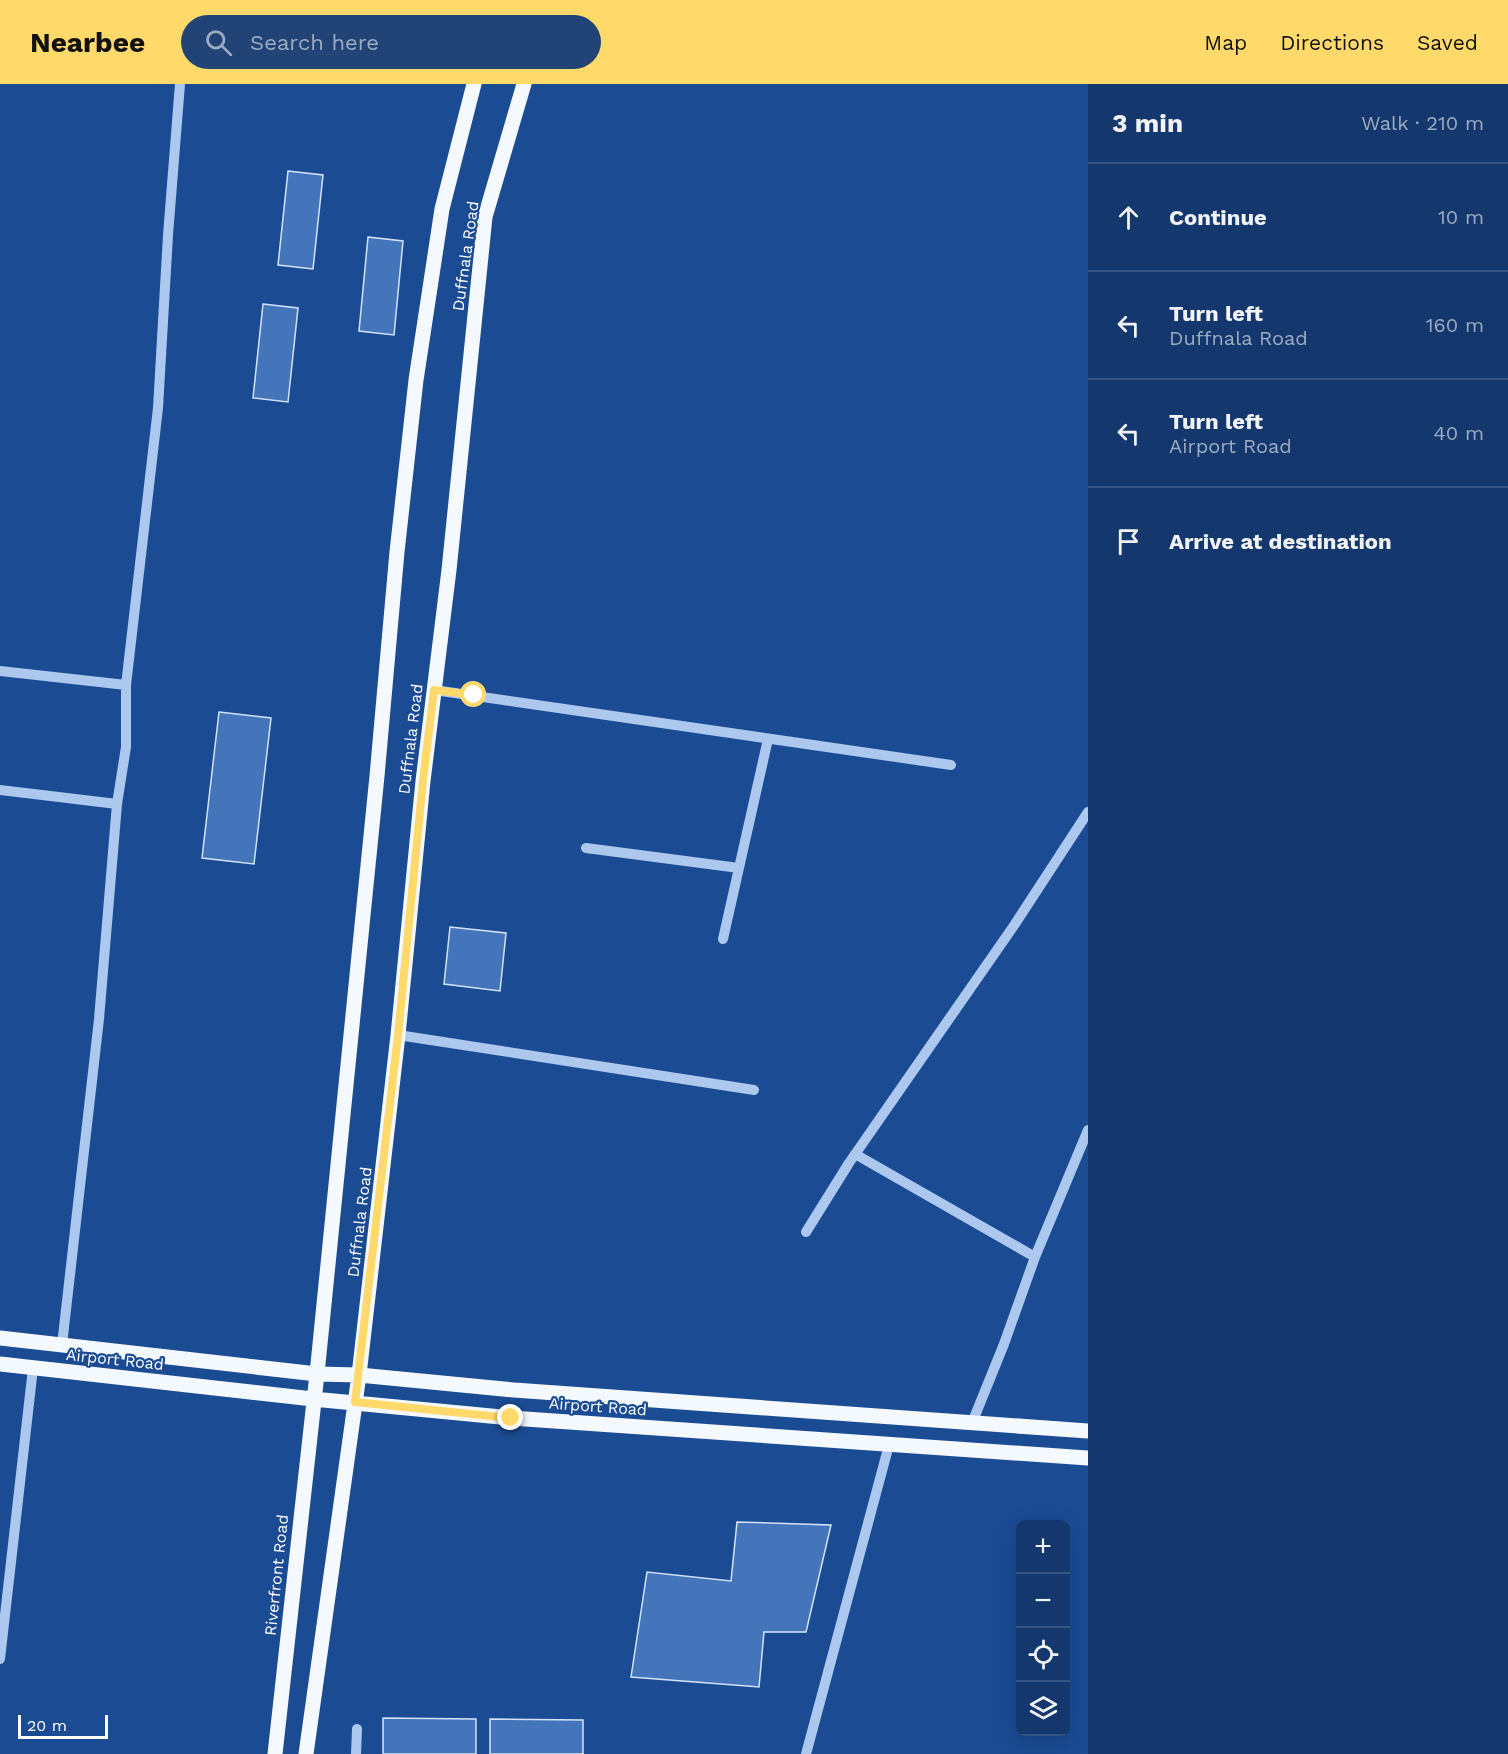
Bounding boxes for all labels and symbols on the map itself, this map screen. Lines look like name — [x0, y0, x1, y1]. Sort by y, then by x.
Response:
street label: Duffnala Road — [448, 200, 483, 312]
route start — [460, 681, 486, 707]
street label: Duffnala Road — [394, 683, 427, 795]
street label: Duffnala Road — [343, 1166, 376, 1278]
street label: Airport Road — [65, 1345, 165, 1374]
street label: Airport Road — [548, 1394, 648, 1419]
route end — [497, 1404, 523, 1430]
street label: Riverfront Road — [261, 1513, 292, 1637]
scale bar — [18, 1712, 108, 1740]

